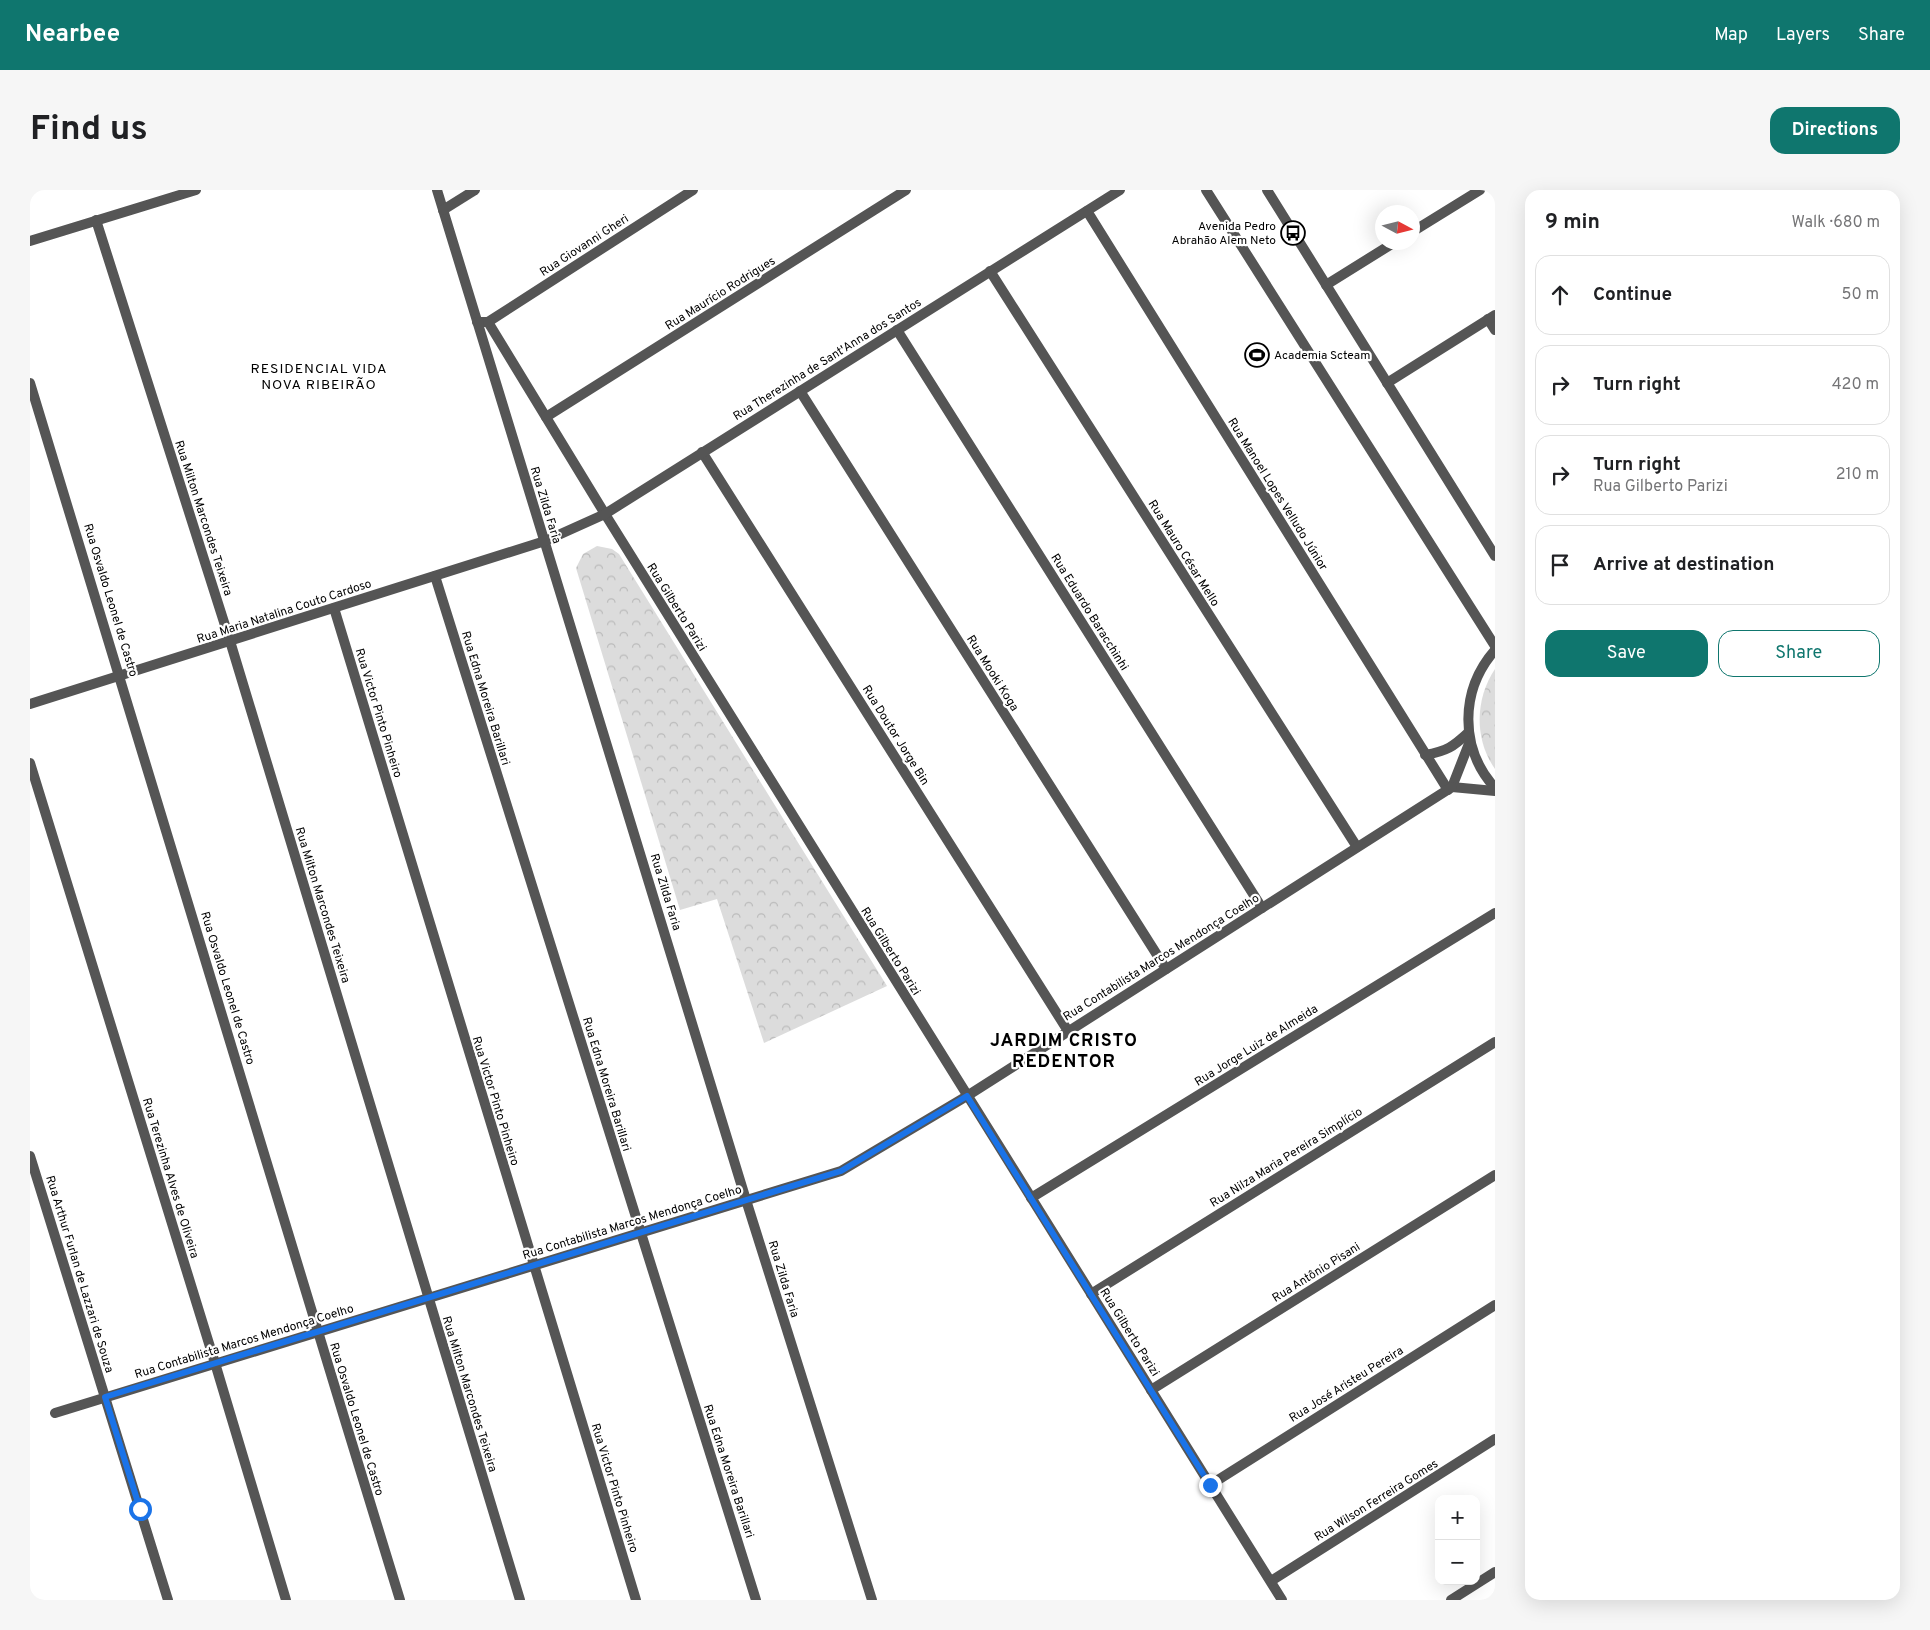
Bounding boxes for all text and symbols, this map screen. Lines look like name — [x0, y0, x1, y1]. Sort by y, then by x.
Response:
text: Nearbee — [25, 20, 120, 50]
text: Map — [1714, 24, 1748, 47]
text: Layers — [1776, 24, 1830, 47]
text: Share — [1858, 24, 1905, 47]
button: Directions — [1770, 107, 1900, 154]
text: Find us — [30, 108, 148, 152]
north arrow — [1375, 205, 1420, 250]
text: 9 min — [1545, 209, 1600, 236]
street label: Rua Giovanni Gheri — [537, 211, 632, 281]
text: Walk · 680 m — [1792, 213, 1880, 233]
place label: Avenida Pedro Abrahão Alem Neto — [1172, 219, 1276, 249]
bus stop icon: Avenida Pedro Abrahão Alem Neto — [1280, 220, 1306, 246]
street label: Rua Maurício Rodrigues — [662, 253, 779, 334]
icon: ahead — [1546, 281, 1574, 309]
text: Continue — [1593, 283, 1672, 307]
text: 50 m — [1842, 285, 1879, 305]
street label: Rua Therezinha de Sant'Anna dos Santos — [730, 295, 925, 425]
sports icon: Academia Scteam — [1244, 342, 1270, 368]
place label: Academia Scteam — [1274, 348, 1370, 364]
district label: RESIDENCIAL VIDA NOVA RIBEIRÃO — [250, 361, 388, 394]
icon: right — [1546, 371, 1574, 399]
text: Turn right — [1593, 373, 1681, 397]
text: 420 m — [1832, 375, 1879, 395]
street label: Rua Manoel Lopes Velludo Júnior — [1223, 415, 1331, 574]
street label: Rua Milton Marcondes Teixeira — [170, 439, 236, 598]
text: Turn right — [1593, 453, 1681, 477]
icon: right — [1546, 461, 1574, 489]
street label: Rua Zilda Faria — [526, 465, 564, 546]
text: 210 m — [1836, 465, 1879, 485]
text: Rua Gilberto Parizi — [1593, 477, 1728, 497]
street label: Rua Mauro César Mello — [1144, 497, 1223, 610]
street label: Rua Osvaldo Leonel de Castro — [79, 522, 141, 679]
street label: Rua Eduardo Baracchinhi — [1047, 551, 1132, 674]
icon: arrive — [1546, 551, 1574, 579]
text: Arrive at destination — [1593, 553, 1774, 577]
street label: Rua Gilberto Parizi — [643, 560, 710, 655]
street label: Rua Maria Natalina Couto Cardoso — [195, 576, 374, 648]
street label: Rua Edna Moreira Barillari — [457, 629, 513, 767]
button: Save — [1545, 630, 1708, 677]
button: Share — [1718, 630, 1880, 677]
street label: Rua Mooki Koga — [962, 632, 1022, 715]
street label: Rua Victor Pinto Pinheiro — [351, 647, 405, 780]
street label: Rua Doutor Jorge Bin — [858, 683, 932, 789]
street label: Rua Milton Marcondes Teixeira — [291, 825, 353, 985]
street label: Rua Zilda Faria — [646, 852, 684, 933]
street label: Rua Contabilista Marcos Mendonça Coelho — [1060, 890, 1263, 1025]
street label: Rua Gilberto Parizi — [857, 904, 924, 999]
street label: Rua Osvaldo Leonel de Castro — [196, 910, 258, 1067]
street label: Rua Jorge Luiz de Almeida — [1192, 1001, 1321, 1090]
street label: Rua Edna Moreira Barillari — [578, 1015, 634, 1153]
district label: JARDIM CRISTO REDENTOR — [990, 1030, 1138, 1074]
street label: Rua Victor Pinto Pinheiro — [468, 1035, 522, 1168]
street label: Rua Terezinha Alves de Oliveira — [138, 1096, 202, 1261]
street label: Rua Nilza Maria Pereira Simplício — [1207, 1104, 1366, 1212]
street label: Rua Arthur Furlan de Lazzari de Souza — [41, 1174, 117, 1375]
street label: Rua Contabilista Marcos Mendonça Coelho — [521, 1182, 744, 1264]
street label: Rua Zilda Faria — [764, 1239, 802, 1320]
street label: Rua Antônio Pisani — [1269, 1239, 1364, 1306]
street label: Rua Gilberto Parizi — [1096, 1285, 1163, 1380]
street label: Rua Contabilista Marcos Mendonça Coelho — [133, 1301, 356, 1383]
street label: Rua Milton Marcondes Teixeira — [438, 1314, 500, 1474]
street label: Rua Osvaldo Leonel de Castro — [325, 1341, 387, 1498]
street label: Rua José Aristeu Pereira — [1286, 1343, 1407, 1427]
street label: Rua Edna Moreira Barillari — [699, 1403, 757, 1540]
street label: Rua Victor Pinto Pinheiro — [587, 1422, 641, 1555]
street label: Rua Wilson Ferreira Gomes — [1312, 1456, 1441, 1546]
route end — [1199, 1474, 1222, 1497]
map controls — [1435, 1495, 1480, 1585]
button: + — [1435, 1495, 1480, 1540]
route start — [129, 1498, 152, 1521]
button: − — [1435, 1540, 1480, 1585]

